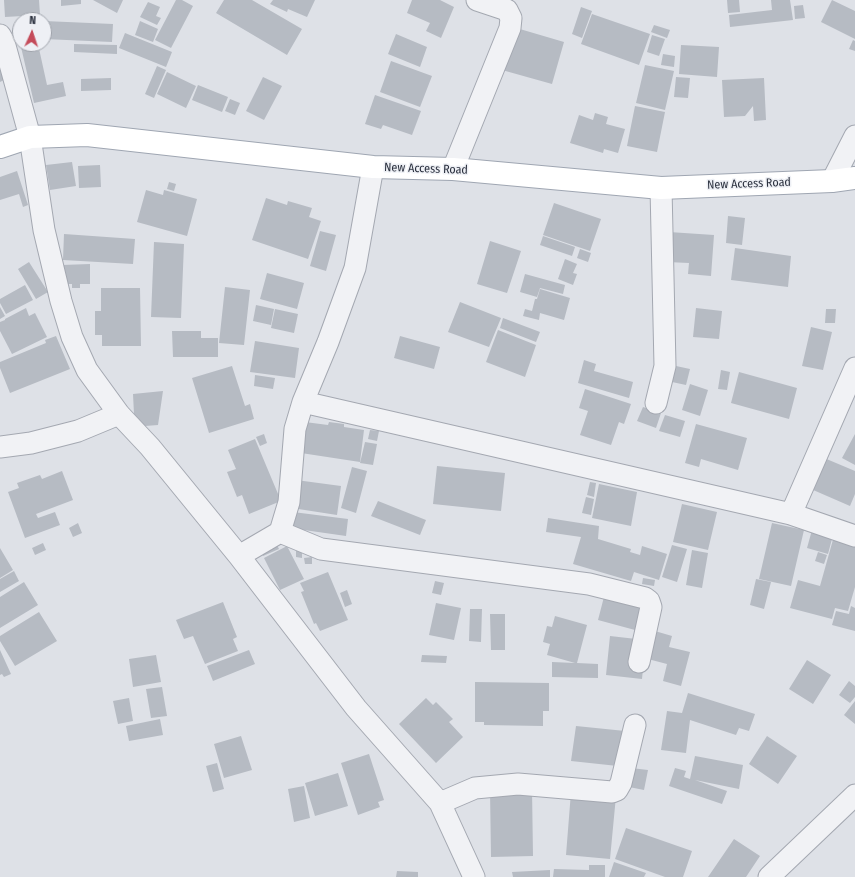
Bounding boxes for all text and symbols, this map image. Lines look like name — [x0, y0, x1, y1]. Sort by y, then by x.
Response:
north arrow — [12, 12, 52, 52]
text: N — [29, 14, 36, 27]
street label: New Access Road — [384, 160, 468, 178]
street label: New Access Road — [707, 175, 791, 193]

